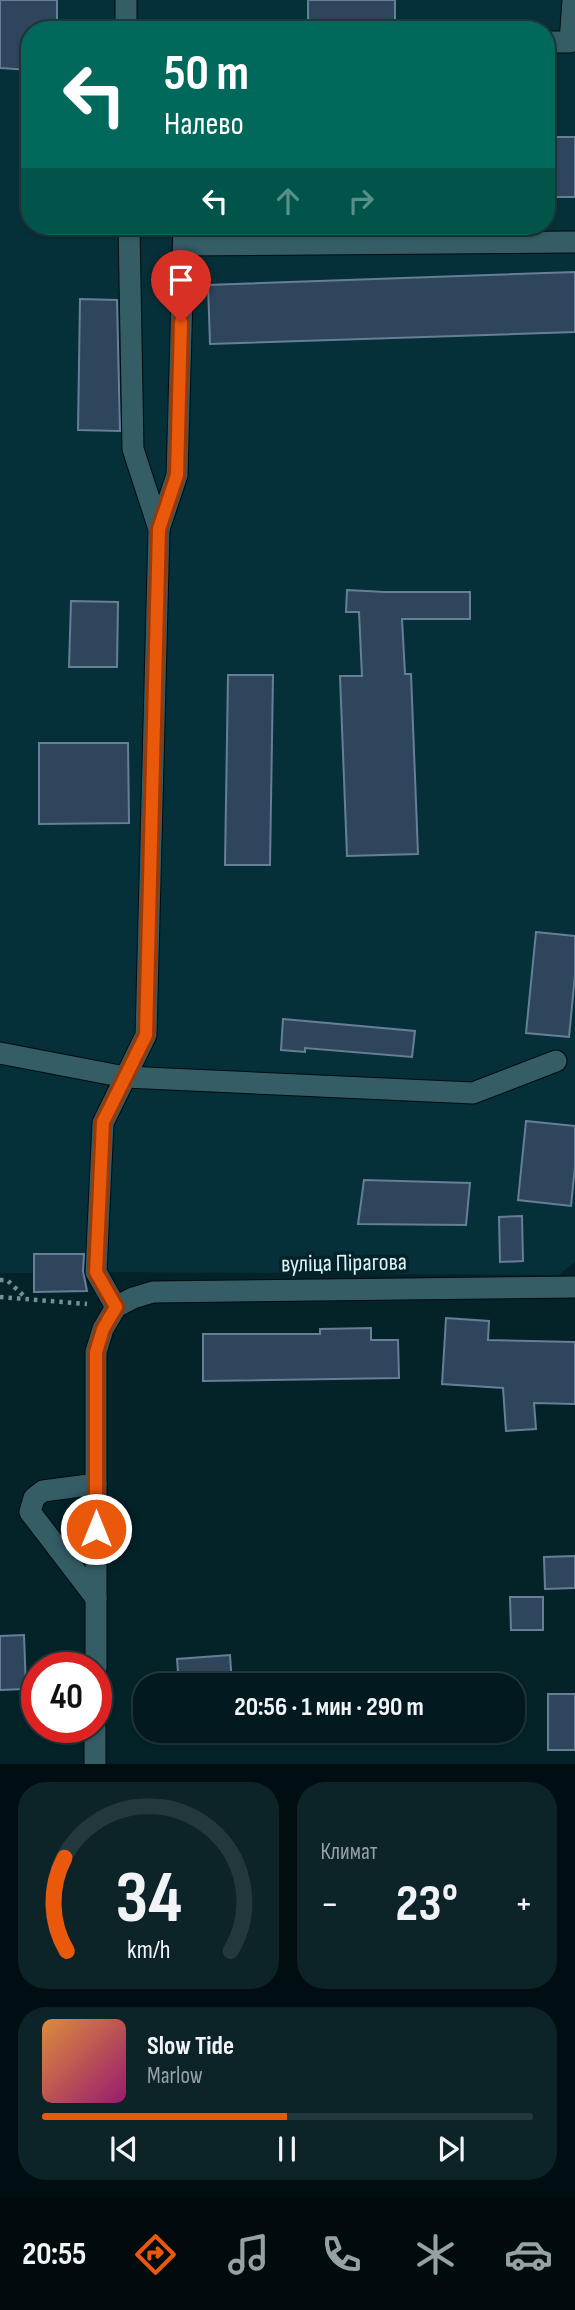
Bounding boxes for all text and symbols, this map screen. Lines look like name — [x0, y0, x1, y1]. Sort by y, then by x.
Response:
text: 50 m — [164, 45, 249, 104]
icon: left — [49, 49, 140, 140]
text: Налево — [164, 105, 244, 144]
icon: left — [196, 182, 234, 220]
icon: ahead — [269, 182, 307, 220]
icon: right — [342, 182, 380, 220]
pin — [151, 250, 211, 322]
icon: arrive — [162, 261, 200, 299]
street label: вуліца Пірагова — [281, 1247, 407, 1279]
position arrow — [59, 1492, 133, 1566]
speed limit sign: 40 — [21, 1652, 112, 1743]
text: 20:56 · 1 мин · 290 m — [234, 1692, 424, 1723]
text: Климат — [321, 1838, 378, 1866]
text: 34 — [115, 1856, 182, 1944]
text: 23° — [396, 1873, 458, 1936]
text: − — [321, 1882, 339, 1927]
text: + — [514, 1882, 533, 1927]
text: km/h — [127, 1935, 170, 1966]
text: Slow Tide — [147, 2031, 234, 2062]
text: Marlow — [147, 2062, 203, 2090]
icon: previous — [105, 2130, 143, 2168]
icon: pause — [268, 2130, 306, 2168]
icon: next — [432, 2130, 470, 2168]
icon: directions — [131, 2230, 180, 2279]
icon: music — [224, 2230, 273, 2279]
icon: phone — [317, 2230, 366, 2279]
icon: climate — [411, 2230, 460, 2279]
icon: car — [504, 2230, 553, 2279]
text: 20:55 — [22, 2235, 86, 2274]

